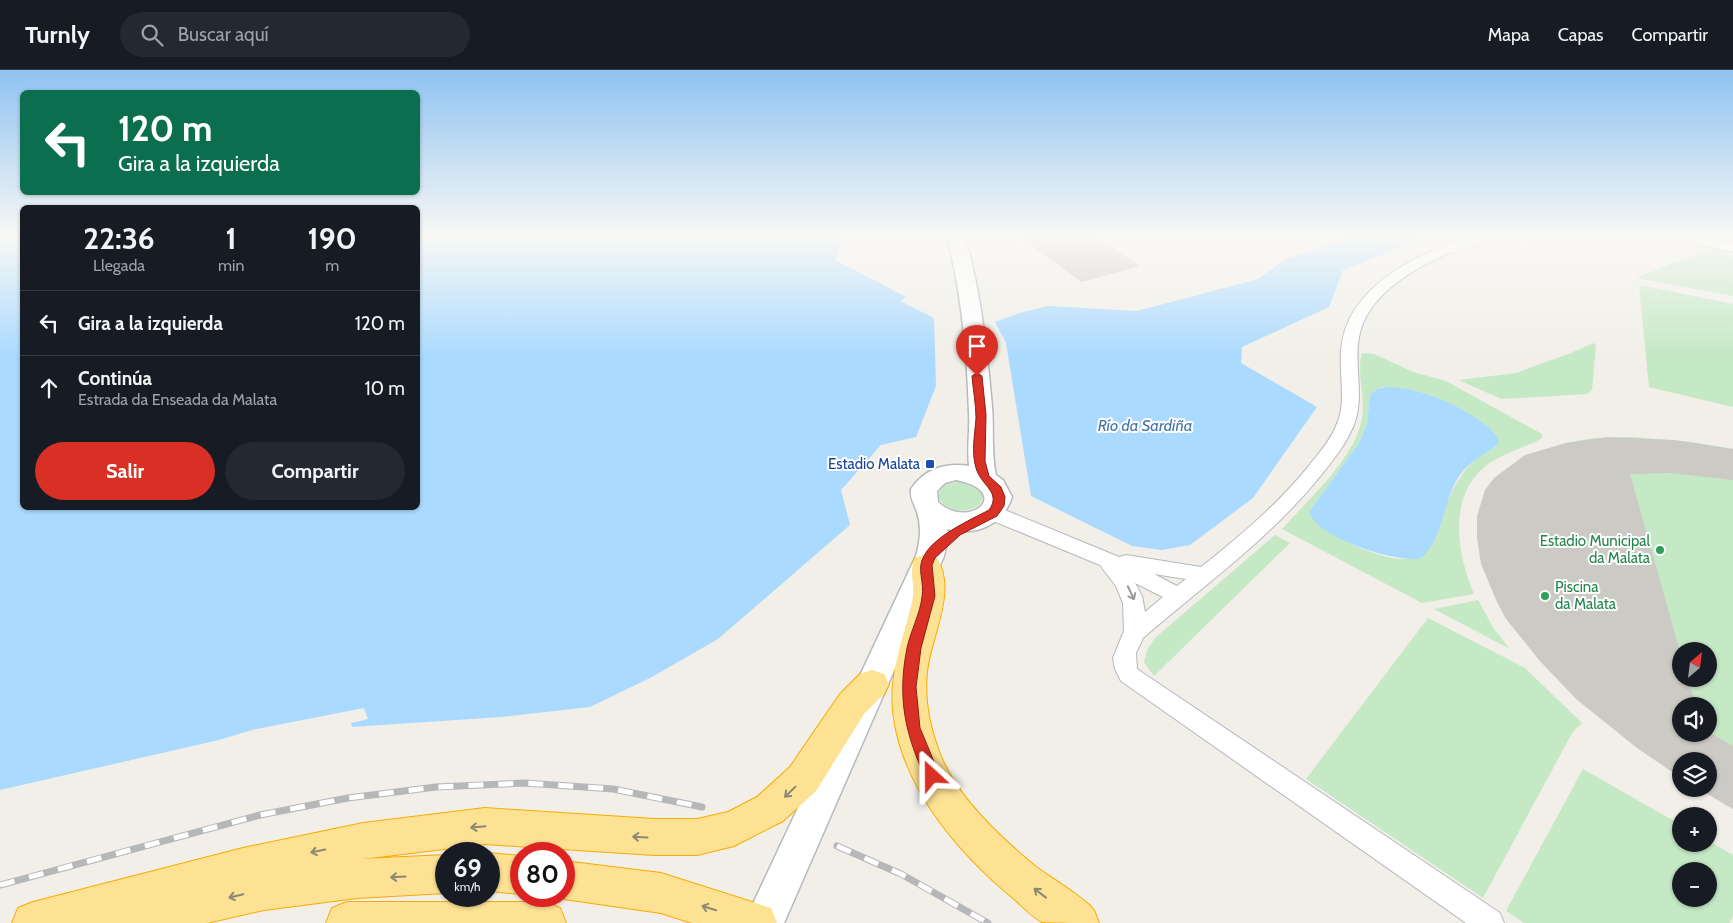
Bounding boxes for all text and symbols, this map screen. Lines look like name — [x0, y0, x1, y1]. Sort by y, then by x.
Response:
search box — [120, 12, 470, 57]
text: Turnly — [25, 20, 90, 49]
icon: search — [138, 21, 166, 49]
text: Buscar aquí — [178, 23, 269, 46]
text: Mapa — [1488, 24, 1530, 46]
text: Capas — [1558, 24, 1604, 46]
text: Compartir — [1632, 24, 1708, 46]
text: 120 m — [118, 107, 212, 150]
icon: left — [35, 110, 100, 175]
text: Gira a la izquierda — [118, 150, 280, 177]
text: 22:36 — [83, 220, 155, 257]
text: 1 — [226, 220, 237, 257]
text: 190 — [308, 220, 357, 257]
text: Llegada — [93, 256, 145, 275]
text: min — [218, 256, 244, 275]
text: m — [325, 256, 339, 275]
icon: left — [35, 309, 63, 337]
text: Gira a la izquierda — [78, 312, 223, 335]
text: 120 m — [355, 312, 405, 335]
pin — [956, 325, 998, 376]
icon: arrive — [963, 332, 991, 360]
text: Continúa — [78, 367, 152, 390]
icon: ahead — [35, 374, 63, 402]
text: 10 m — [365, 377, 405, 400]
text: Estrada da Enseada da Malata — [78, 390, 277, 409]
water label: Río da Sardiña — [1098, 416, 1192, 435]
button: Salir — [35, 442, 215, 500]
button: Compartir — [225, 442, 405, 500]
place label: Estadio Malata — [828, 455, 921, 473]
marker: Estadio Malata — [924, 458, 936, 470]
place label: Estadio Municipal da Malata — [1540, 532, 1651, 567]
marker: Estadio Municipal da Malata — [1654, 544, 1666, 556]
place label: Piscina da Malata — [1555, 578, 1617, 613]
one-way arrow — [1126, 585, 1136, 600]
marker: Piscina da Malata — [1539, 590, 1551, 602]
north arrow — [1672, 642, 1718, 688]
map controls — [1672, 642, 1717, 907]
button: sound — [1672, 697, 1717, 742]
position arrow — [905, 749, 957, 801]
button: layers — [1672, 752, 1717, 797]
one-way arrow — [784, 786, 797, 798]
button: + — [1672, 807, 1717, 852]
one-way arrow — [470, 822, 486, 832]
one-way arrow — [633, 832, 649, 841]
speed limit sign: 80 — [510, 842, 575, 907]
one-way arrow — [310, 847, 326, 856]
text: 69 — [453, 853, 482, 883]
button: − — [1672, 862, 1717, 907]
one-way arrow — [390, 872, 406, 881]
text: km/h — [454, 879, 481, 894]
one-way arrow — [1033, 888, 1047, 898]
one-way arrow — [229, 892, 245, 901]
one-way arrow — [702, 902, 718, 912]

